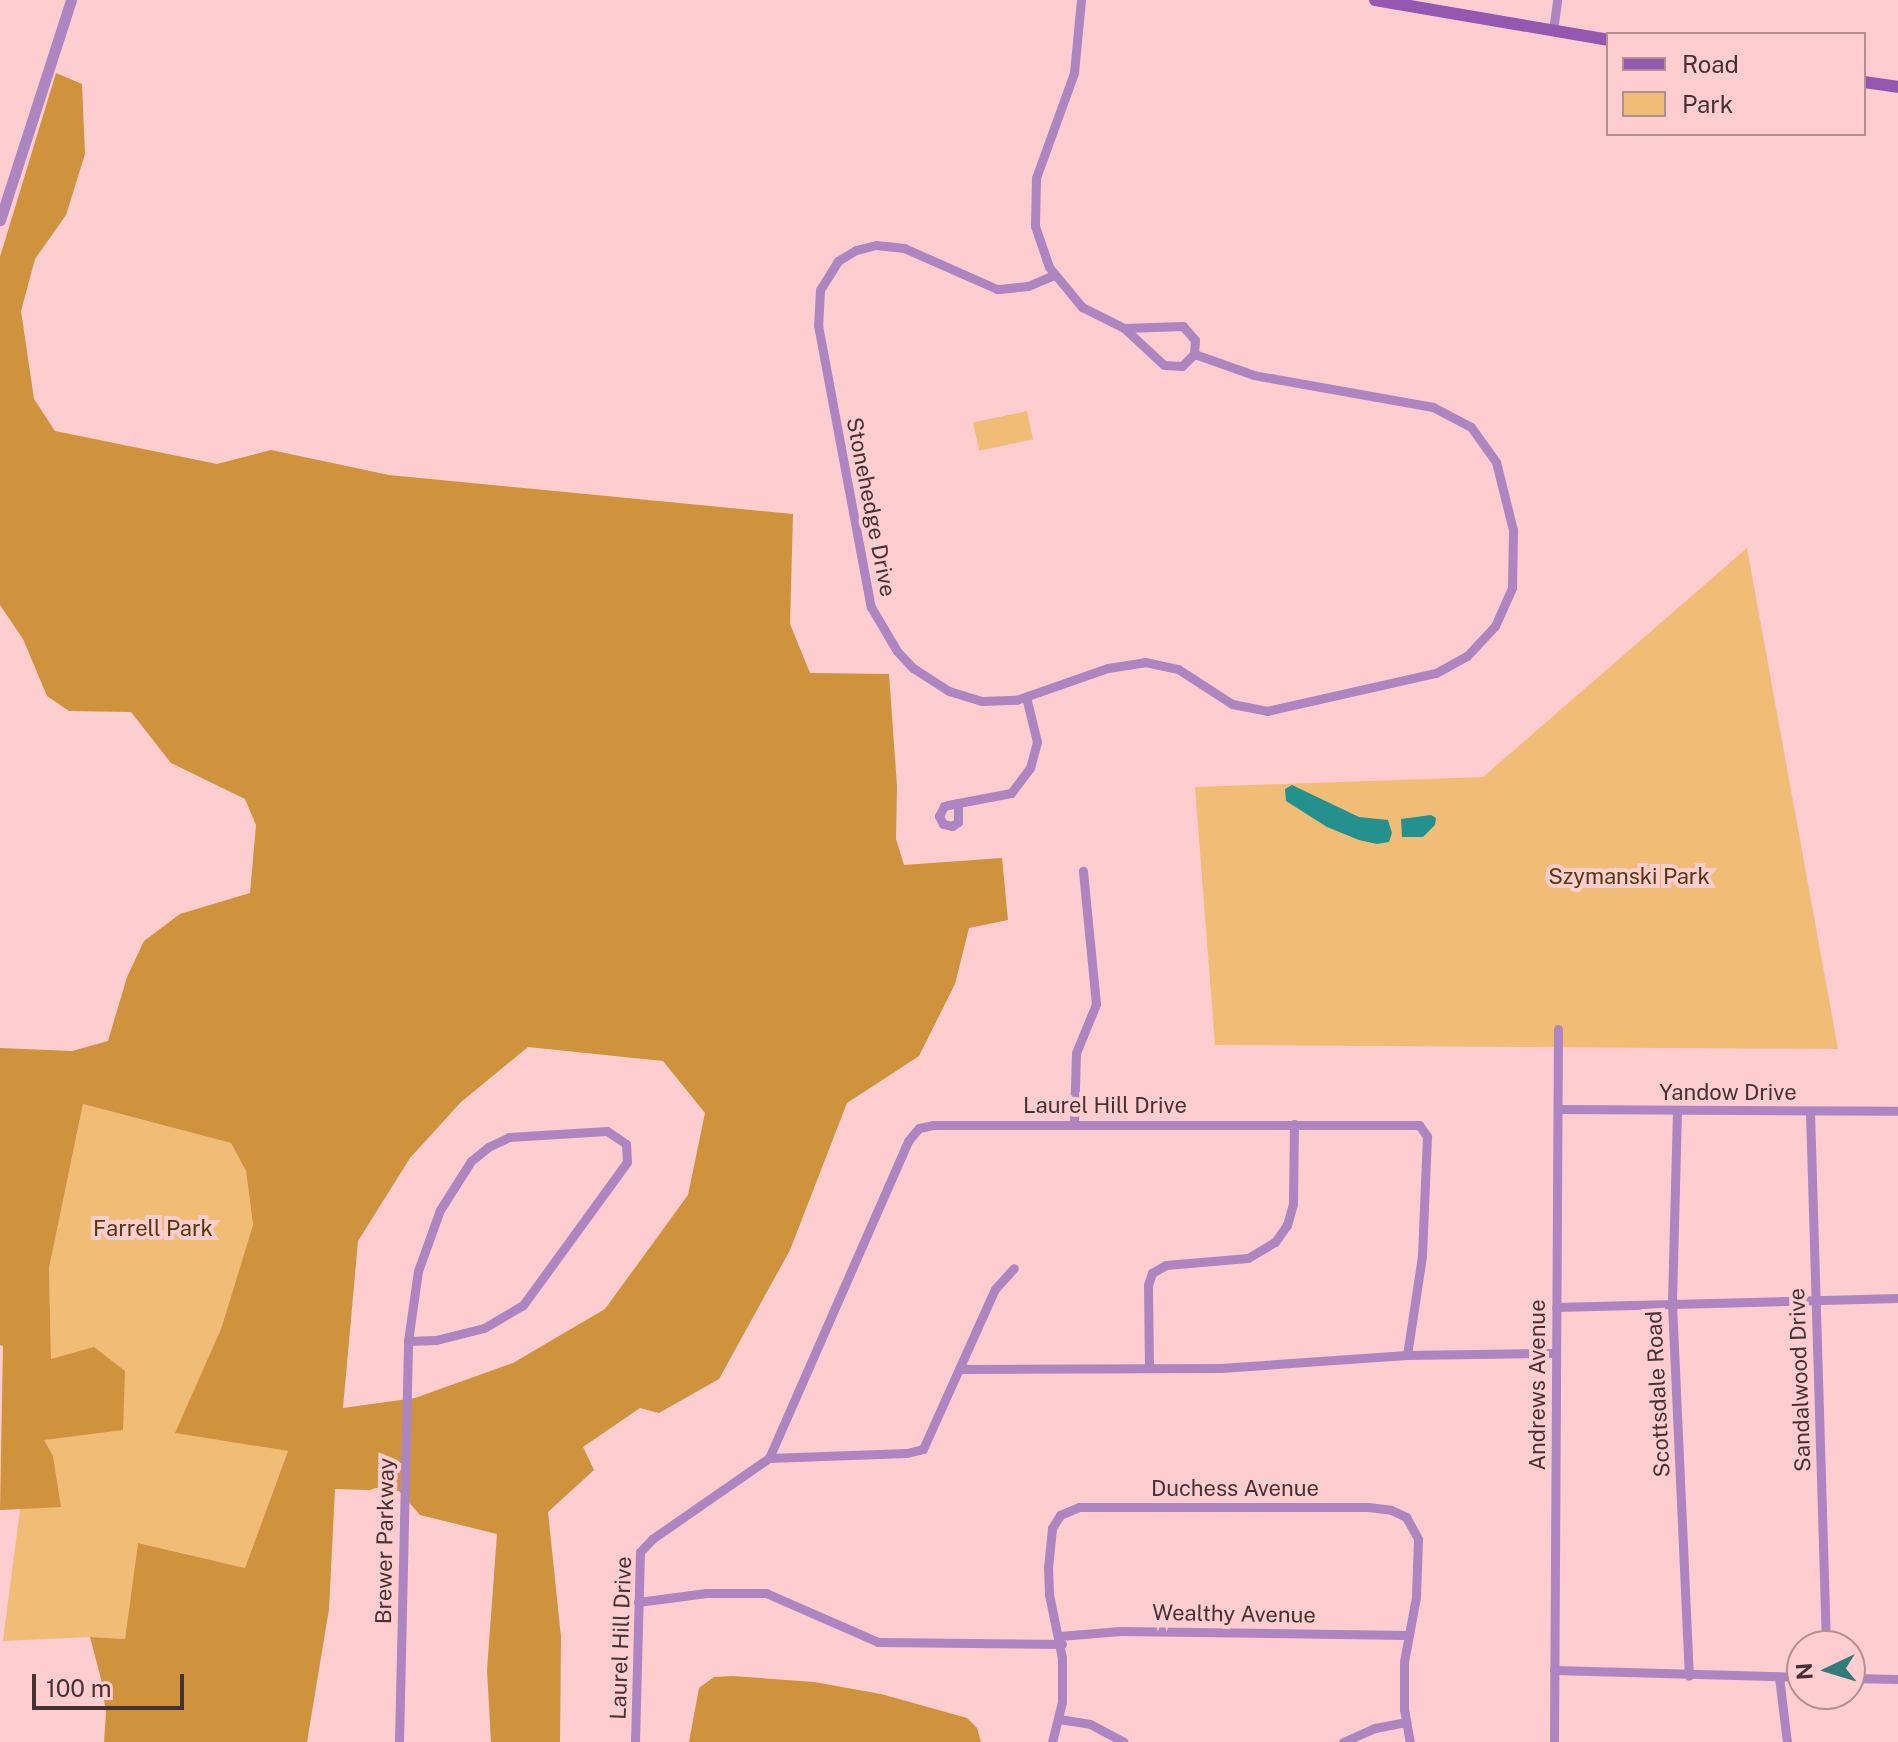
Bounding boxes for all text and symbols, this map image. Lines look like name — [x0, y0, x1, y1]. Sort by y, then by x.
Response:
legend — [1606, 32, 1866, 136]
text: Road — [1682, 50, 1739, 78]
text: Park — [1682, 90, 1733, 118]
street label: Stonehedge Drive — [841, 415, 901, 599]
park label: Szymanski Park — [1548, 864, 1710, 890]
street label: Yandow Drive — [1659, 1080, 1797, 1106]
street label: Laurel Hill Drive — [1023, 1093, 1187, 1119]
park label: Farrell Park — [93, 1216, 213, 1242]
street label: Sandalwood Drive — [1784, 1288, 1816, 1472]
street label: Andrews Avenue — [1525, 1299, 1551, 1471]
street label: Scottsdale Road — [1640, 1310, 1676, 1478]
street label: Brewer Parkway — [370, 1458, 400, 1624]
street label: Duchess Avenue — [1151, 1476, 1319, 1502]
street label: Laurel Hill Drive — [605, 1556, 637, 1720]
street label: Wealthy Avenue — [1152, 1599, 1316, 1629]
north arrow — [1786, 1630, 1866, 1710]
scale bar — [36, 1658, 188, 1708]
text: N — [1790, 1662, 1818, 1681]
text: 100 m — [46, 1674, 112, 1702]

